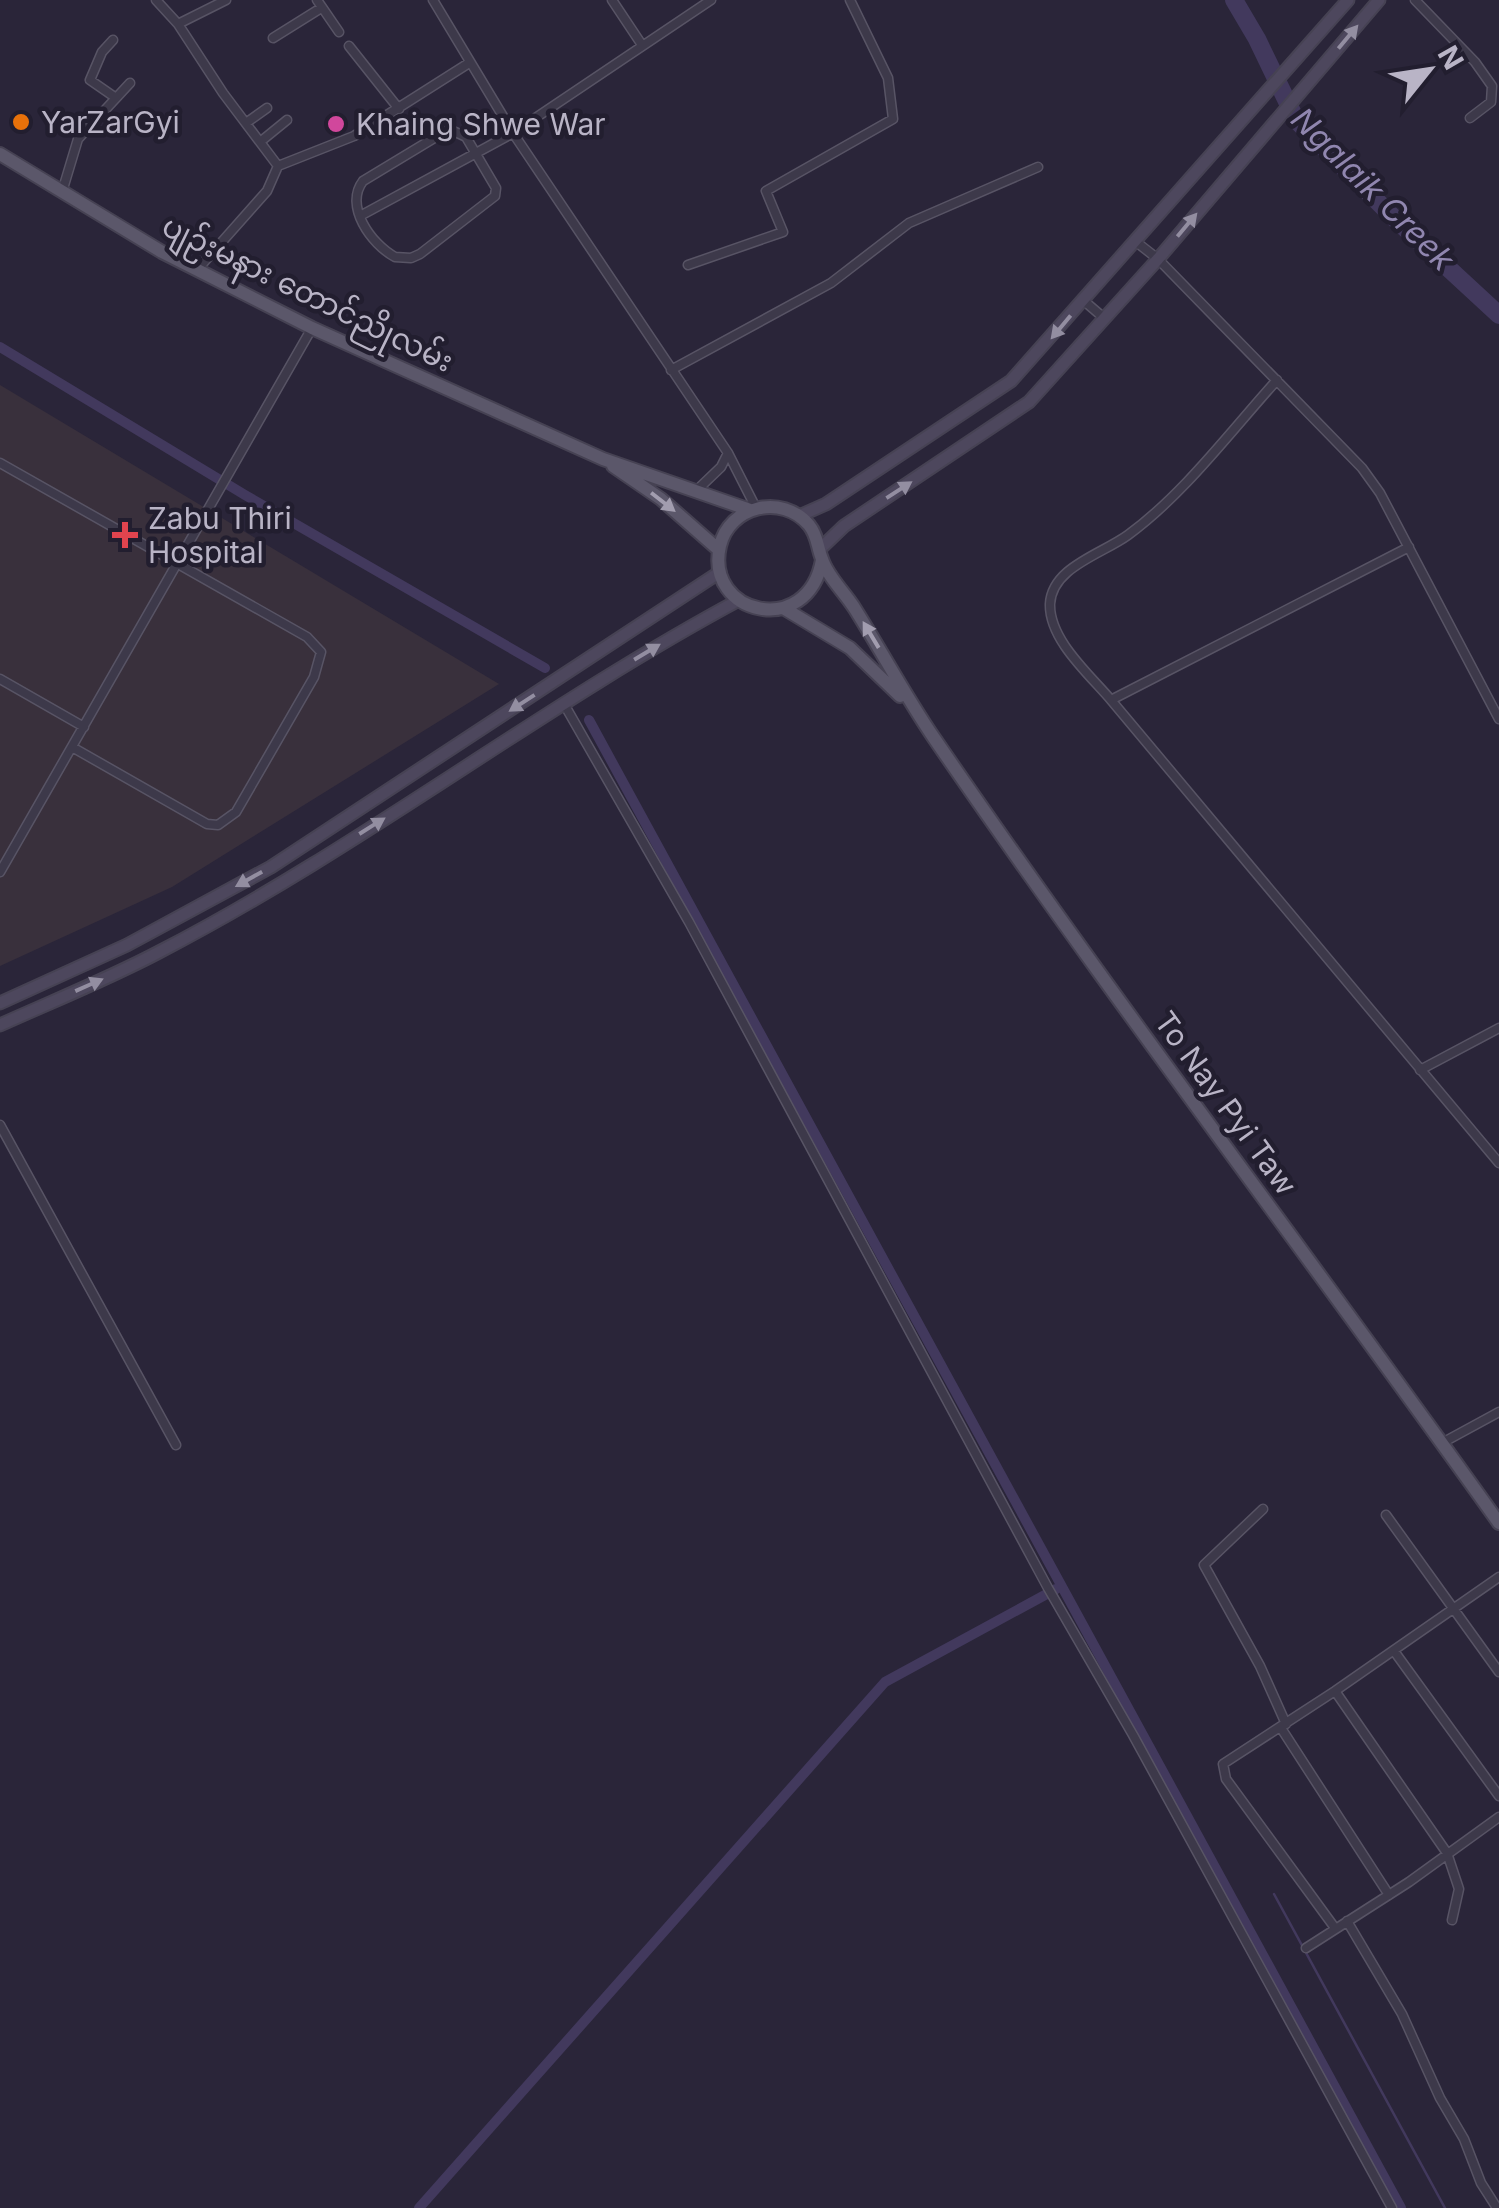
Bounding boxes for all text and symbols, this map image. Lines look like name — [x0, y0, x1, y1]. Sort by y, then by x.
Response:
north arrow — [1379, 20, 1479, 120]
one-way arrow — [1337, 24, 1358, 49]
text: N — [1431, 40, 1471, 75]
water label: Ngalaik Creek — [1283, 99, 1464, 280]
place label: YarZarGyi — [41, 104, 180, 140]
place label: Khaing Shwe War — [356, 106, 606, 142]
marker: YarZarGyi — [10, 111, 32, 133]
marker: Khaing Shwe War — [325, 113, 347, 135]
street label: ပျဉ်းမနား တောင်ညိုလမ်း — [153, 204, 461, 386]
one-way arrow — [1175, 212, 1197, 237]
one-way arrow — [1050, 314, 1072, 339]
one-way arrow — [885, 482, 912, 500]
one-way arrow — [650, 491, 676, 511]
place label: Zabu Thiri Hospital — [148, 500, 292, 570]
marker: Zabu Thiri Hospital — [112, 522, 138, 548]
one-way arrow — [863, 621, 880, 649]
one-way arrow — [633, 644, 661, 661]
one-way arrow — [508, 693, 535, 712]
one-way arrow — [358, 818, 386, 835]
one-way arrow — [234, 871, 263, 888]
one-way arrow — [74, 977, 104, 993]
street label: To Nay Pyi Taw — [1147, 1004, 1305, 1202]

